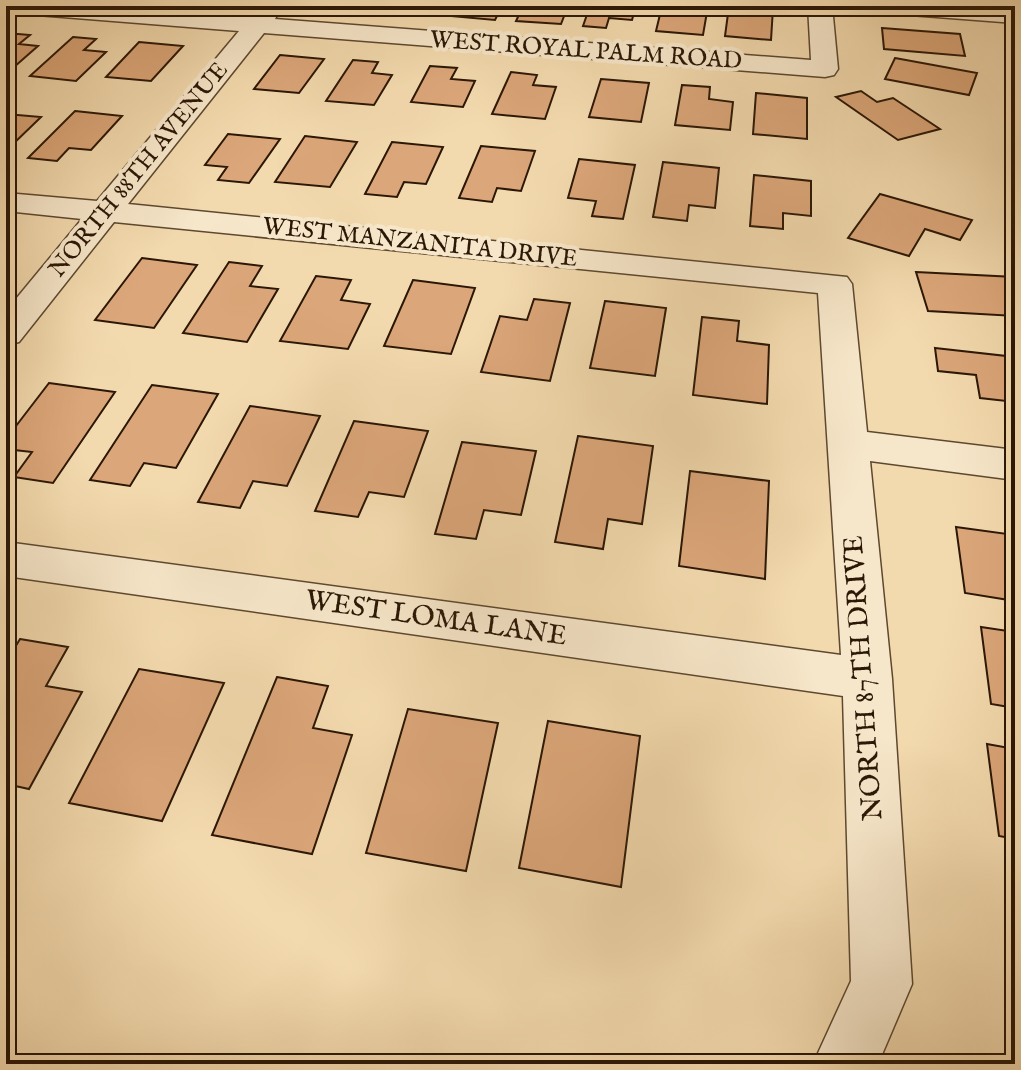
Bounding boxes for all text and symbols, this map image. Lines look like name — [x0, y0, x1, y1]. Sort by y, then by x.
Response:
street label: WEST ROYAL PALM ROAD — [429, 25, 743, 77]
street label: NORTH 88TH AVENUE — [42, 56, 236, 284]
street label: WEST MANZANITA DRIVE — [261, 211, 579, 275]
street label: NORTH 87TH DRIVE — [837, 534, 891, 822]
street label: WEST LOMA LANE — [303, 583, 569, 655]

